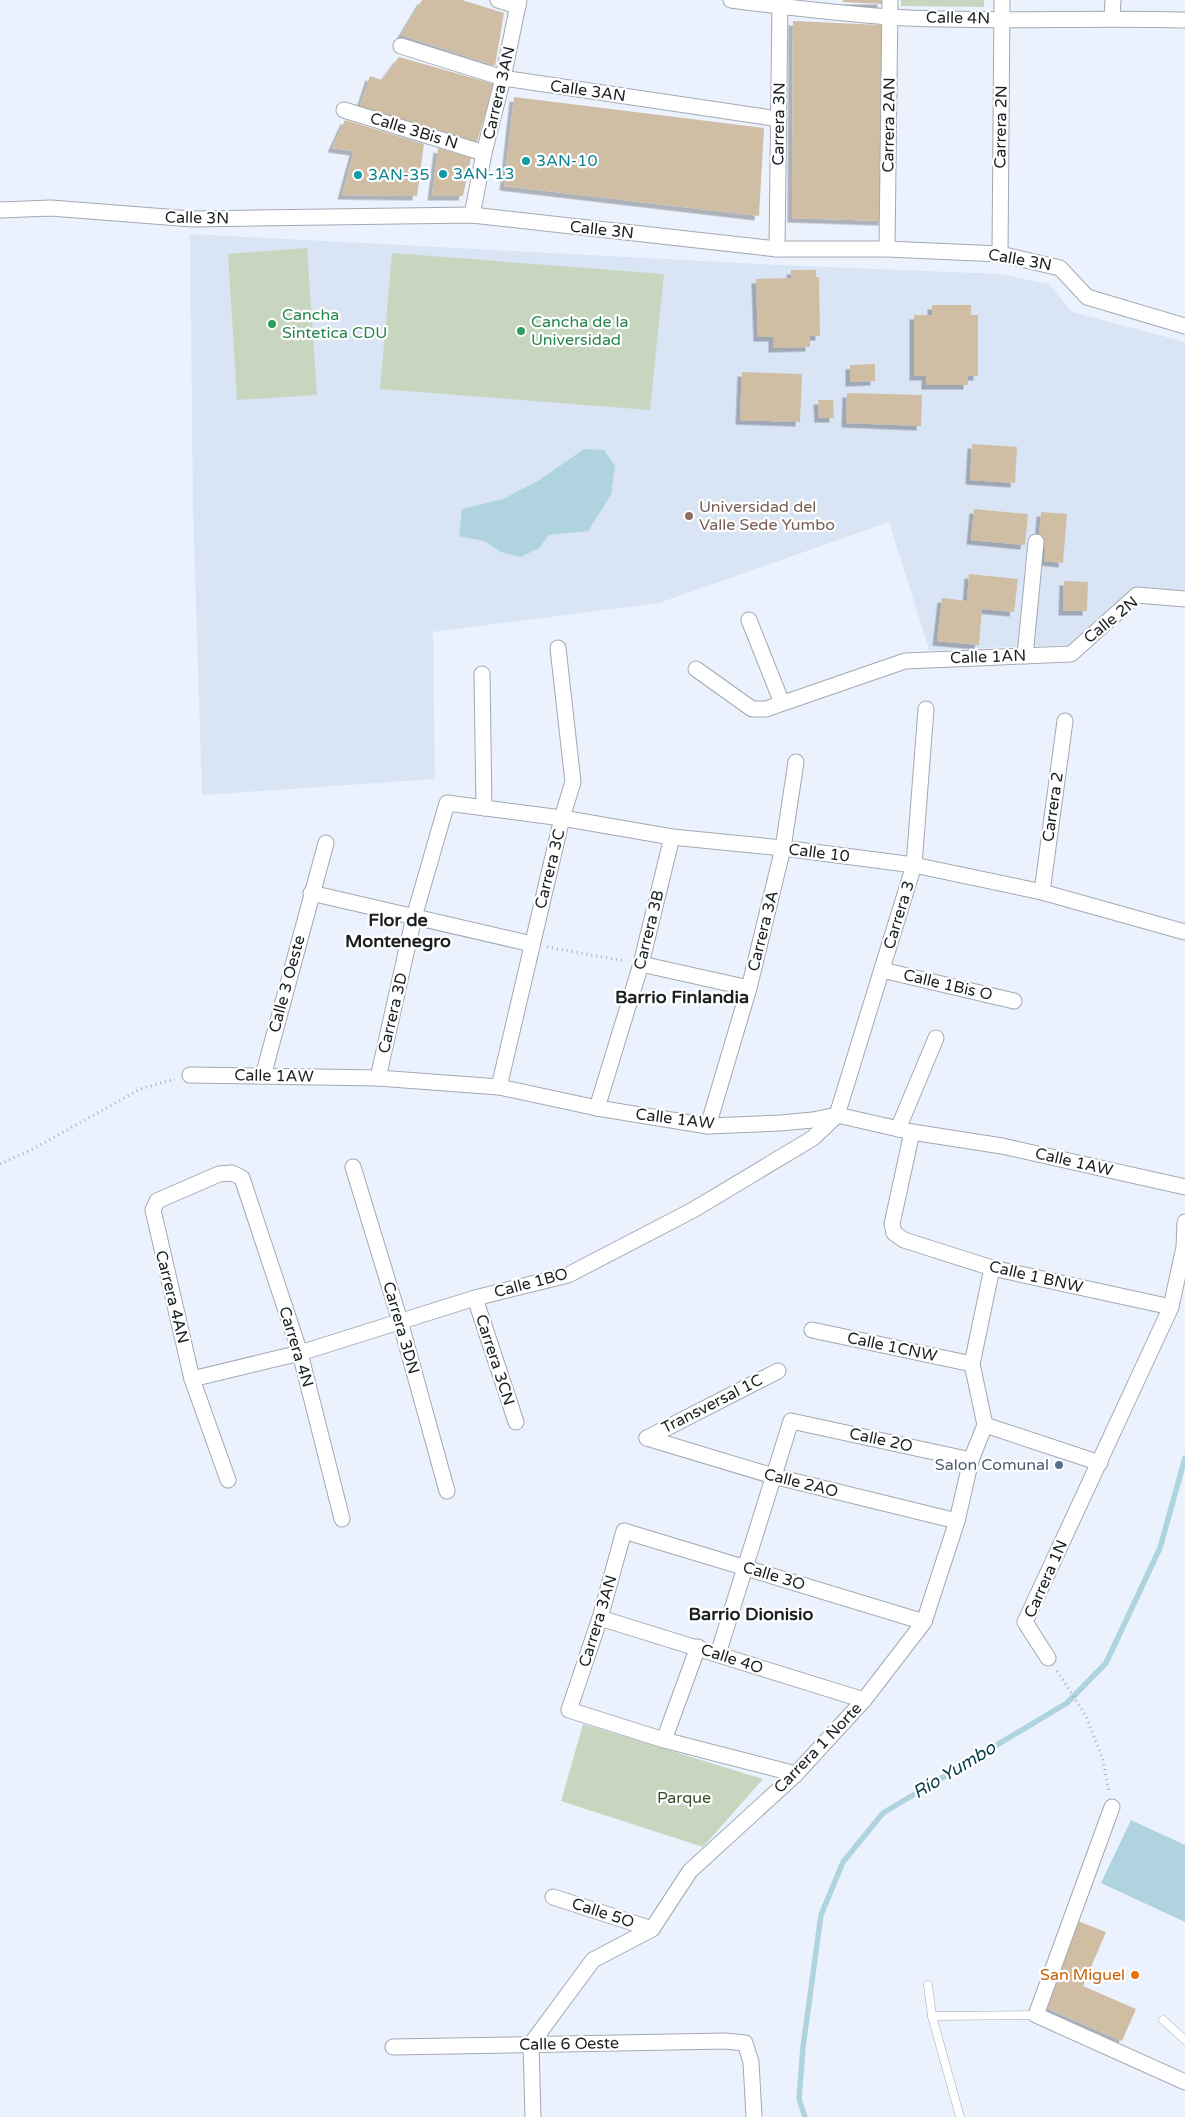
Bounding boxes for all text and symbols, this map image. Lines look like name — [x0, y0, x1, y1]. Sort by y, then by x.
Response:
street label: Calle 4N — [926, 7, 990, 29]
street label: Carrera 3AN — [479, 44, 519, 142]
street label: Calle 3AN — [549, 76, 627, 106]
street label: Carrera 2AN — [878, 77, 900, 173]
street label: Carrera 3N — [768, 82, 790, 166]
street label: Carrera 2N — [990, 85, 1012, 169]
street label: Calle 3Bis N — [368, 108, 460, 154]
place label: 3AN-10 — [536, 151, 597, 171]
marker: 3AN-10 — [520, 155, 532, 167]
place label: 3AN-13 — [453, 164, 514, 184]
place label: 3AN-35 — [368, 165, 429, 185]
marker: 3AN-13 — [437, 168, 449, 180]
marker: 3AN-35 — [352, 169, 364, 181]
street label: Calle 3N — [165, 207, 229, 229]
street label: Calle 3N — [569, 217, 635, 243]
street label: Calle 3N — [987, 245, 1053, 275]
place label: Cancha Sintetica CDU — [282, 305, 387, 343]
place label: Cancha de la Universidad — [531, 312, 629, 350]
marker: Cancha Sintetica CDU — [266, 318, 278, 330]
marker: Cancha de la Universidad — [515, 325, 527, 337]
place label: Universidad del Valle Sede Yumbo — [699, 497, 835, 535]
marker: Universidad del Valle Sede Yumbo — [683, 510, 695, 522]
street label: Calle 2N — [1080, 592, 1142, 648]
street label: Calle 1AN — [950, 646, 1026, 668]
street label: Carrera 2 — [1038, 771, 1068, 843]
street label: Carrera 3C — [530, 827, 570, 911]
street label: Calle 10 — [787, 839, 851, 867]
street label: Carrera 3 — [879, 878, 919, 952]
street label: Carrera 3B — [629, 888, 669, 972]
street label: Carrera 3A — [743, 889, 783, 973]
district label: Flor de Montenegro — [345, 909, 451, 952]
street label: Calle 3 Oeste — [264, 933, 310, 1035]
street label: Calle 1Bis O — [901, 965, 995, 1005]
street label: Carrera 3D — [374, 971, 412, 1055]
district label: Barrio Finlandia — [615, 986, 749, 1008]
street label: Calle 1AW — [234, 1065, 314, 1087]
street label: Calle 1AW — [634, 1104, 716, 1134]
street label: Calle 1AW — [1033, 1143, 1115, 1181]
street label: Carrera 4AN — [151, 1248, 193, 1346]
street label: Calle 1 BNW — [987, 1257, 1085, 1297]
street label: Calle 1BO — [492, 1264, 570, 1302]
street label: Carrera 3DN — [378, 1279, 424, 1377]
street label: Carrera 4N — [274, 1304, 318, 1390]
street label: Carrera 3CN — [471, 1312, 519, 1408]
street label: Calle 1CNW — [845, 1328, 939, 1366]
street label: Transversal 1C — [658, 1370, 766, 1438]
street label: Calle 2O — [847, 1424, 915, 1456]
place label: Salon Comunal — [935, 1455, 1049, 1475]
marker: Salon Comunal — [1053, 1459, 1065, 1471]
street label: Calle 2AO — [762, 1464, 840, 1502]
street label: Carrera 1N — [1020, 1537, 1072, 1621]
street label: Calle 3O — [740, 1557, 808, 1595]
street label: Carrera 3AN — [575, 1573, 621, 1669]
district label: Barrio Dionisio — [689, 1603, 813, 1625]
street label: Calle 4O — [698, 1640, 766, 1678]
street label: Carrera 1 Norte — [770, 1699, 866, 1797]
water label: Río Yumbo — [908, 1736, 1000, 1803]
park label: Parque — [657, 1788, 711, 1808]
street label: Calle 5O — [569, 1894, 637, 1932]
place label: San Miguel — [1040, 1965, 1125, 1985]
marker: San Miguel — [1129, 1969, 1141, 1981]
street label: Calle 6 Oeste — [519, 2033, 619, 2055]

